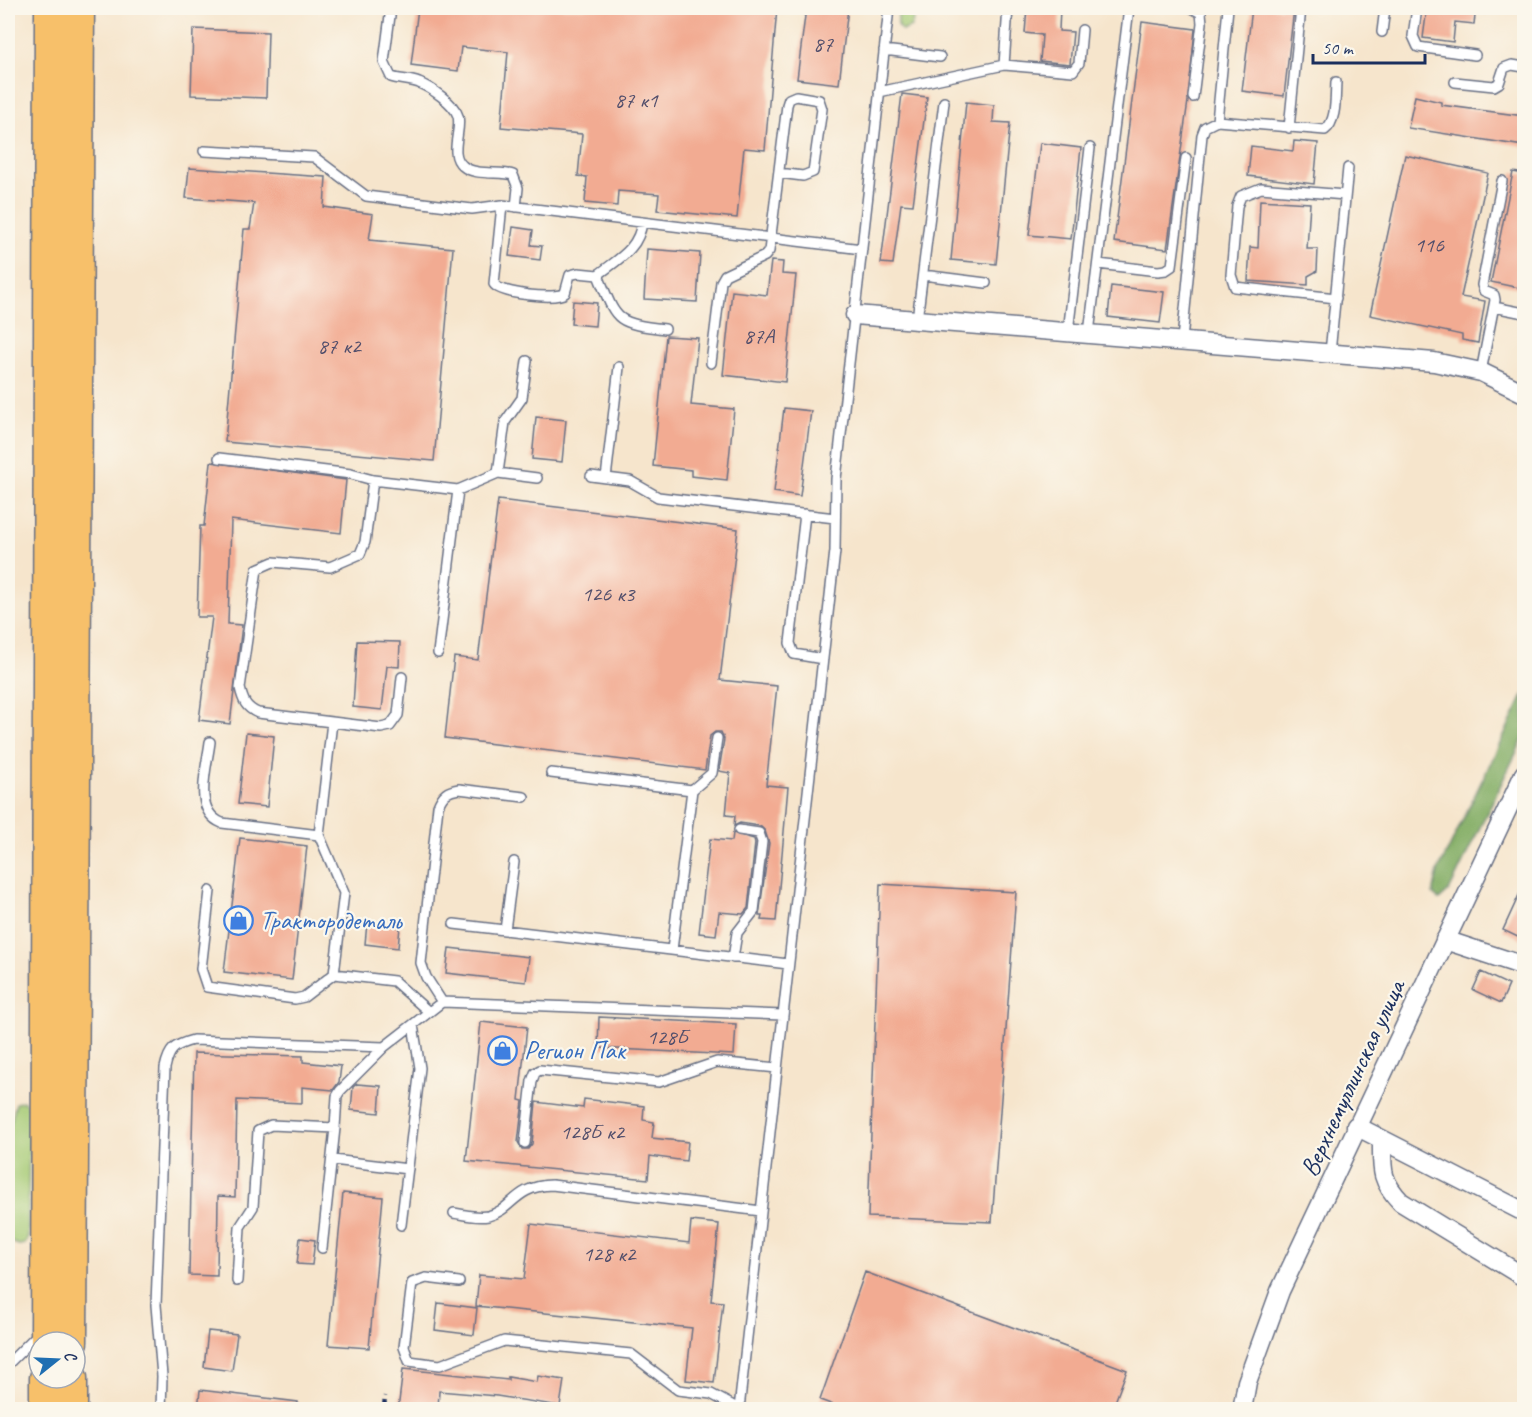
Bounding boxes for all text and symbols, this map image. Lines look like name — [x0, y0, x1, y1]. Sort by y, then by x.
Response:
scale bar — [1313, 27, 1426, 65]
house number: 87 — [813, 30, 834, 58]
text: 50 m — [1322, 37, 1355, 59]
house number: 87 к1 — [614, 86, 659, 114]
house number: 116 — [1414, 231, 1445, 259]
house number: 87А — [744, 322, 775, 350]
house number: 87 к2 — [317, 332, 363, 360]
house number: 126 к3 — [581, 580, 637, 608]
shop icon: Трактородеталь — [223, 904, 255, 936]
place label: Трактородеталь — [260, 904, 403, 937]
street label: Верхнемуллинская улица — [1293, 973, 1413, 1182]
house number: 128Б — [647, 1023, 691, 1051]
shop icon: Регион Пак — [487, 1034, 519, 1066]
place label: Регион Пак — [524, 1034, 627, 1067]
house number: 128Б к2 — [560, 1118, 626, 1146]
house number: 128 к2 — [582, 1240, 638, 1268]
north arrow — [27, 1330, 87, 1390]
text: С — [60, 1349, 82, 1365]

